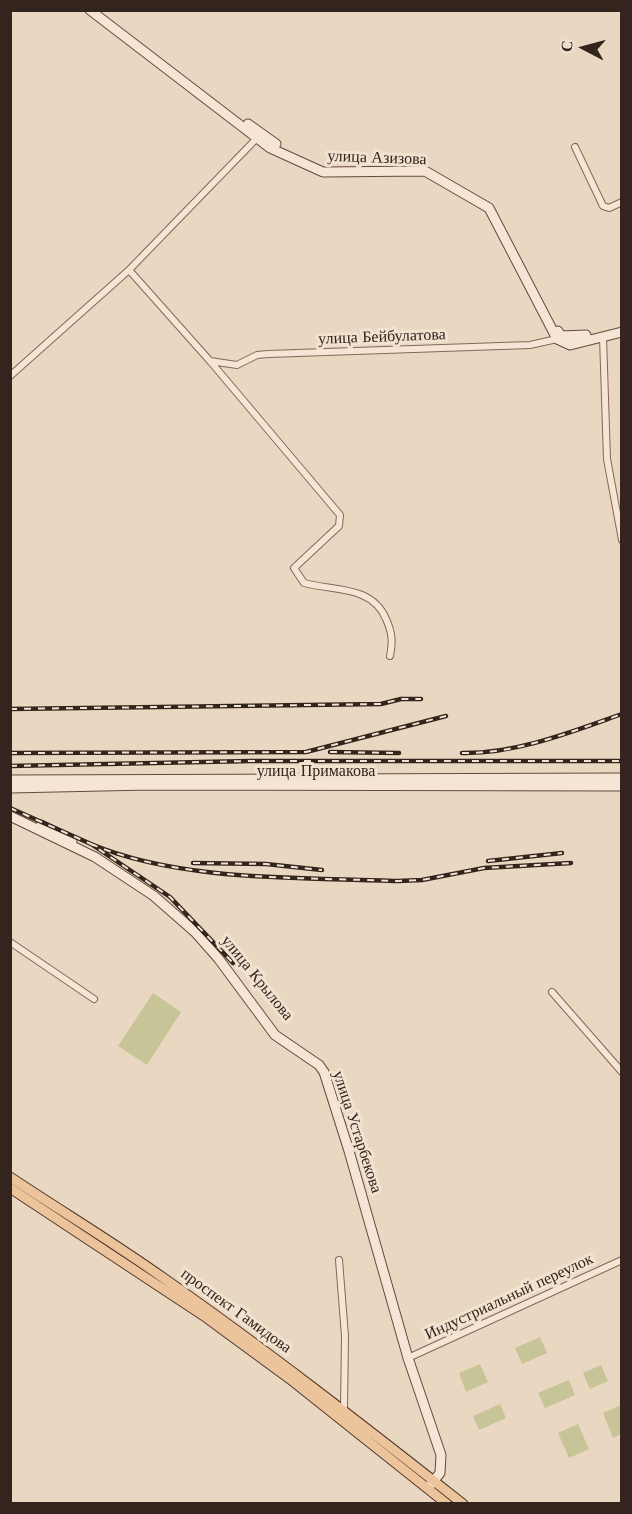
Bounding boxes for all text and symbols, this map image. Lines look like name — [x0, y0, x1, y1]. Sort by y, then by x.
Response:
north arrow — [554, 18, 614, 78]
text: С — [556, 39, 577, 53]
street label: улица Азизова — [327, 147, 427, 169]
street label: улица Бейбулатова — [318, 325, 446, 349]
street label: улица Примакова — [257, 761, 375, 781]
street label: улица Крылова — [217, 932, 297, 1024]
street label: улица Устарбекова — [328, 1068, 386, 1196]
street label: Индустриальный переулок — [422, 1250, 596, 1344]
street label: проспект Гамидова — [177, 1264, 295, 1358]

